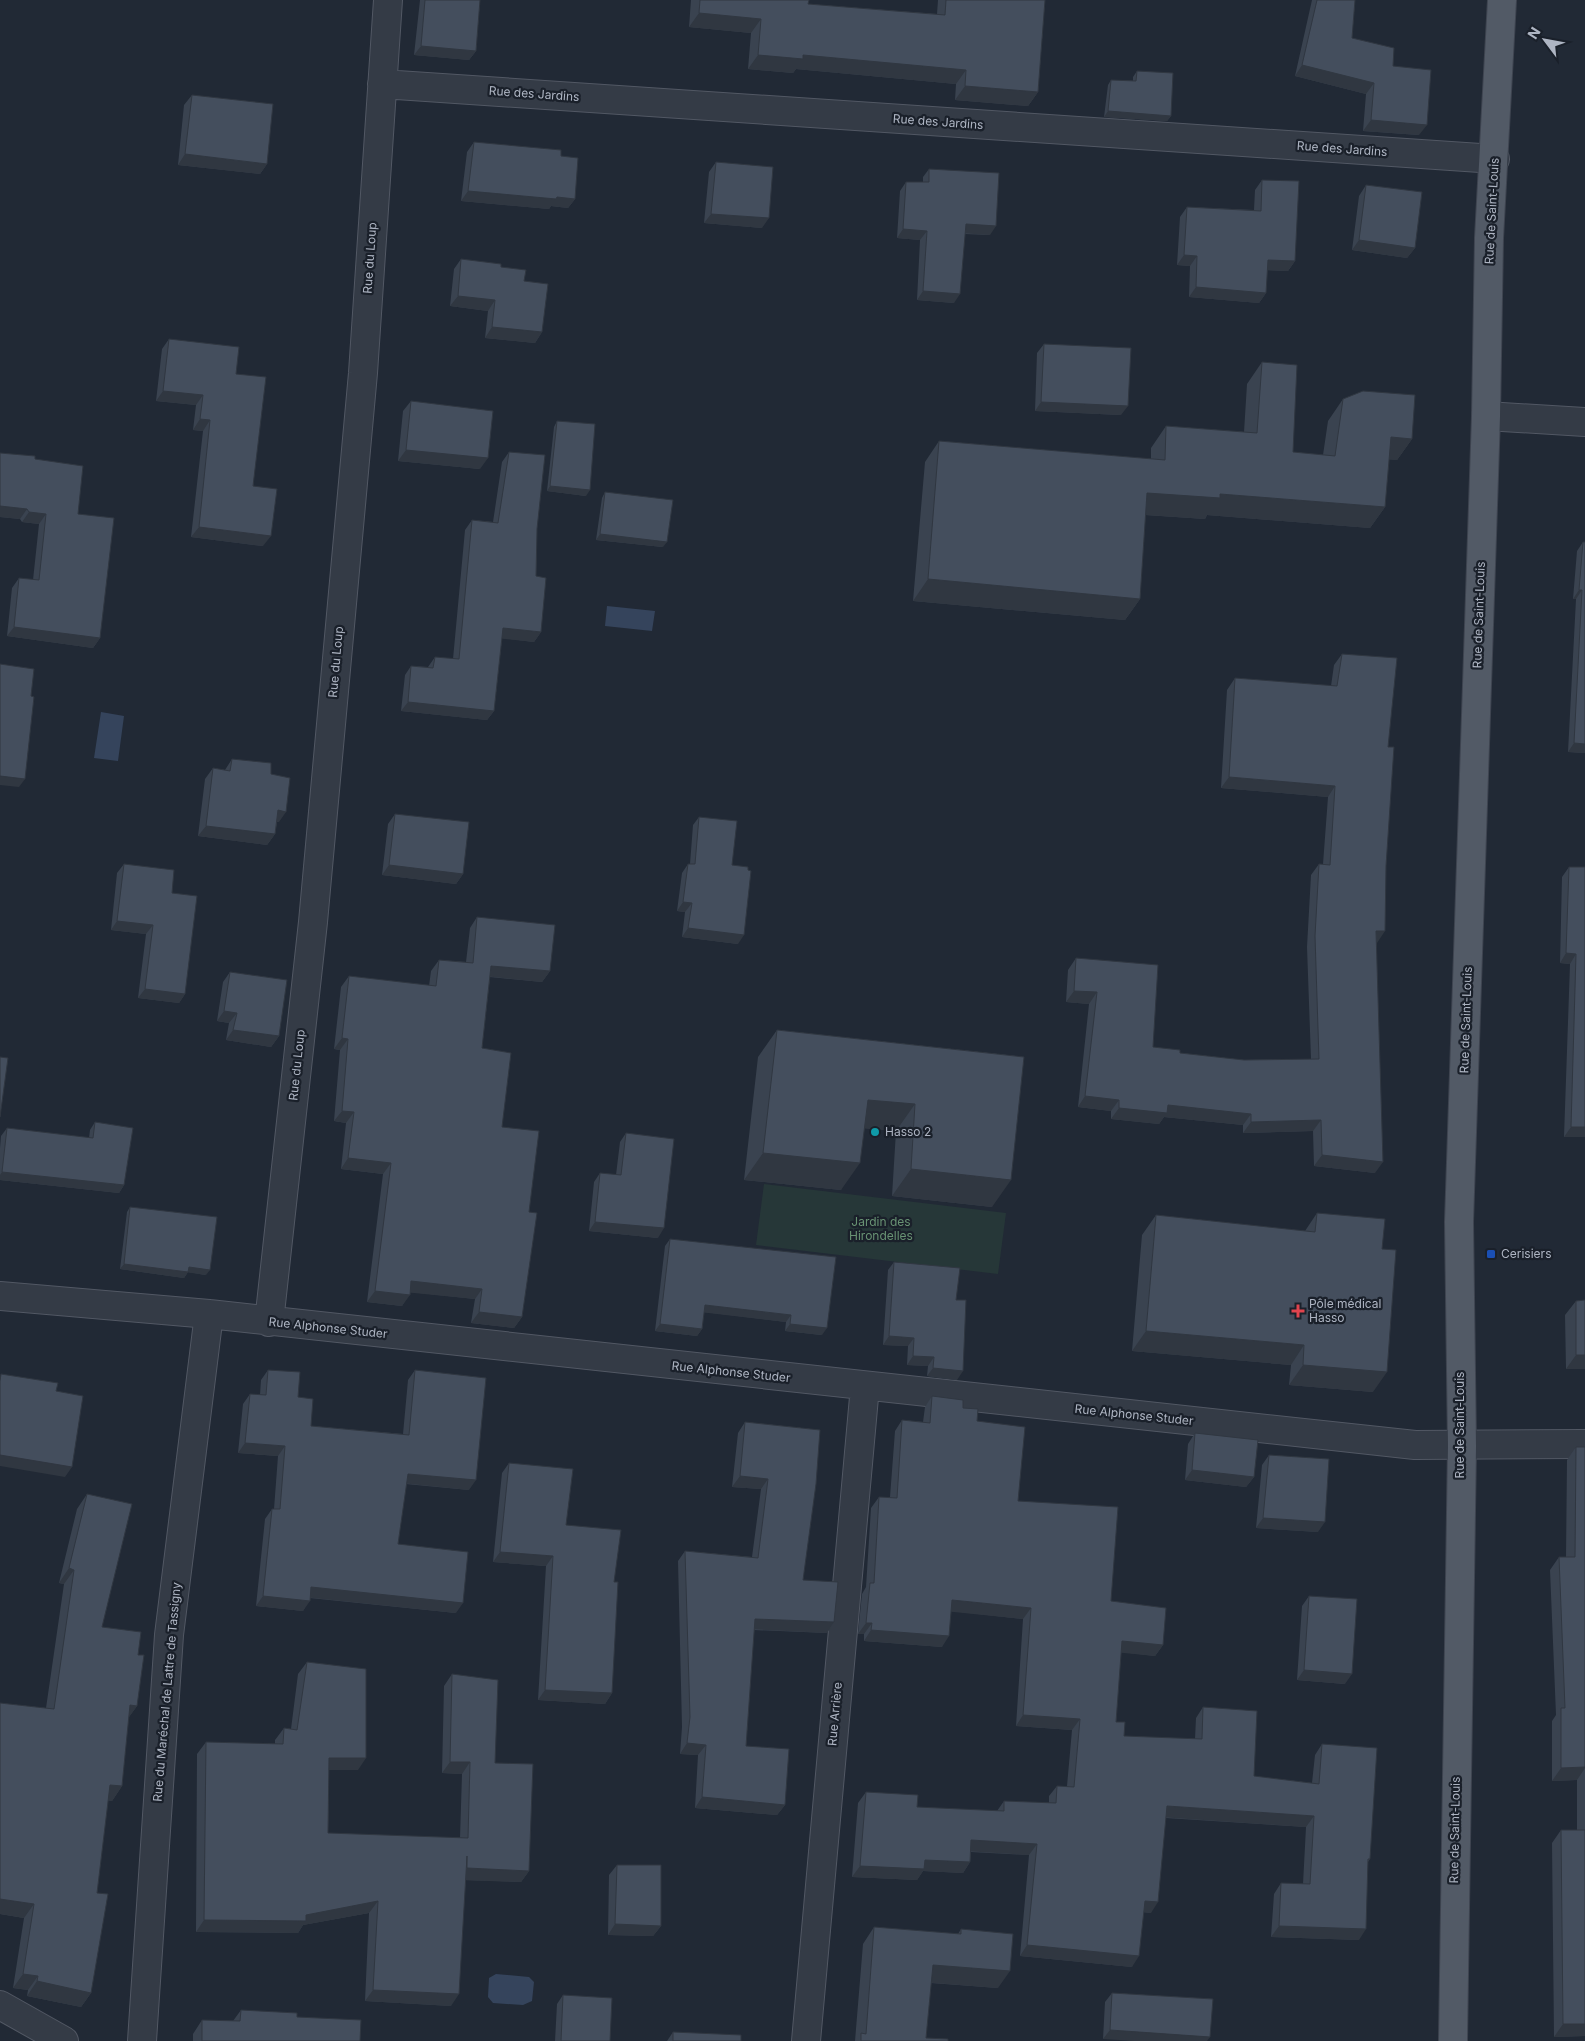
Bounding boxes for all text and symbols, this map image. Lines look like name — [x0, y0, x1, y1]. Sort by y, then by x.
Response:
north arrow — [1520, 15, 1570, 65]
text: N — [1524, 24, 1544, 42]
street label: Rue des Jardins — [488, 83, 580, 104]
street label: Rue des Jardins — [892, 111, 984, 132]
street label: Rue des Jardins — [1296, 138, 1388, 159]
street label: Rue de Saint-Louis — [1481, 157, 1502, 265]
street label: Rue du Loup — [360, 222, 379, 294]
street label: Rue de Saint-Louis — [1469, 561, 1488, 669]
street label: Rue du Loup — [325, 626, 346, 698]
street label: Rue de Saint-Louis — [1456, 966, 1475, 1074]
street label: Rue du Loup — [285, 1029, 308, 1101]
place label: Hasso 2 — [885, 1124, 931, 1139]
marker: Hasso 2 — [869, 1126, 881, 1138]
park label: Jardin des Hirondelles — [849, 1214, 913, 1243]
place label: Cerisiers — [1501, 1246, 1551, 1261]
marker: Cerisiers — [1485, 1248, 1497, 1260]
place label: Pôle médical Hasso — [1309, 1296, 1381, 1325]
marker: Pôle médical Hasso — [1291, 1304, 1305, 1318]
street label: Rue Alphonse Studer — [268, 1314, 389, 1341]
street label: Rue Alphonse Studer — [671, 1358, 792, 1385]
street label: Rue de Saint-Louis — [1452, 1372, 1467, 1478]
street label: Rue Alphonse Studer — [1074, 1401, 1195, 1428]
street label: Rue du Maréchal de Lattre de Tassigny — [149, 1581, 184, 1802]
street label: Rue Arrière — [824, 1681, 845, 1747]
street label: Rue de Saint-Louis — [1446, 1776, 1463, 1884]

